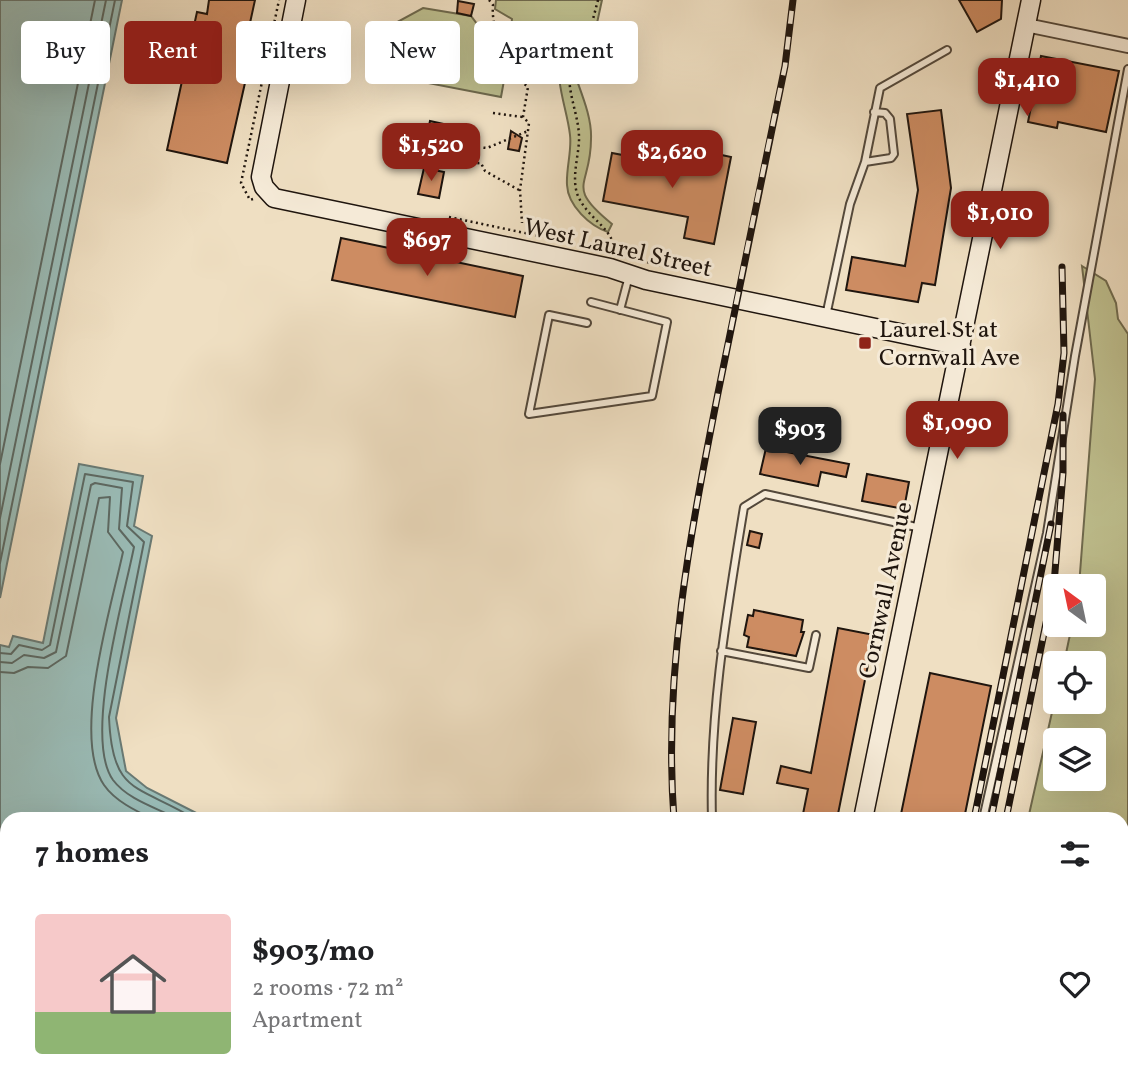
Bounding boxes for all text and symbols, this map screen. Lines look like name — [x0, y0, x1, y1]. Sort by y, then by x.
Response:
chip: Buy — [21, 21, 110, 84]
chip: Rent — [124, 21, 222, 84]
chip: Filters — [236, 21, 351, 84]
chip: New — [365, 21, 460, 84]
chip: Apartment — [474, 21, 638, 84]
pin: $1,410 — [970, 58, 1084, 118]
text: $1,410 — [994, 65, 1060, 97]
pin: $1,520 — [374, 124, 488, 183]
text: $1,520 — [398, 130, 464, 162]
pin: $2,620 — [615, 130, 729, 190]
text: $2,620 — [637, 137, 707, 169]
pin: $1,010 — [943, 191, 1057, 251]
text: $1,010 — [967, 198, 1033, 230]
street label: West Laurel Street — [520, 211, 715, 287]
pin: $697 — [386, 218, 468, 278]
text: $697 — [402, 225, 452, 257]
place label: Laurel St at Cornwall Ave — [879, 314, 1020, 376]
marker: Laurel St at Cornwall Ave — [857, 335, 873, 351]
pin: $1,090 — [900, 402, 1014, 461]
pin: $903 — [759, 407, 841, 467]
text: $1,090 — [922, 408, 992, 440]
text: $903 — [774, 414, 826, 446]
street label: Cornwall Avenue — [852, 499, 922, 682]
north arrow — [1043, 574, 1106, 637]
map controls — [1043, 574, 1106, 791]
button: locate — [1043, 651, 1106, 714]
button: layers — [1043, 728, 1106, 791]
text: 7 homes — [35, 833, 149, 875]
icon: filters — [1056, 835, 1094, 873]
text: $903/mo — [252, 931, 374, 973]
icon: home — [91, 942, 175, 1026]
icon: heart — [1056, 965, 1094, 1003]
text: 2 rooms · 72 m² — [252, 973, 403, 1005]
text: Apartment — [252, 1005, 363, 1037]

